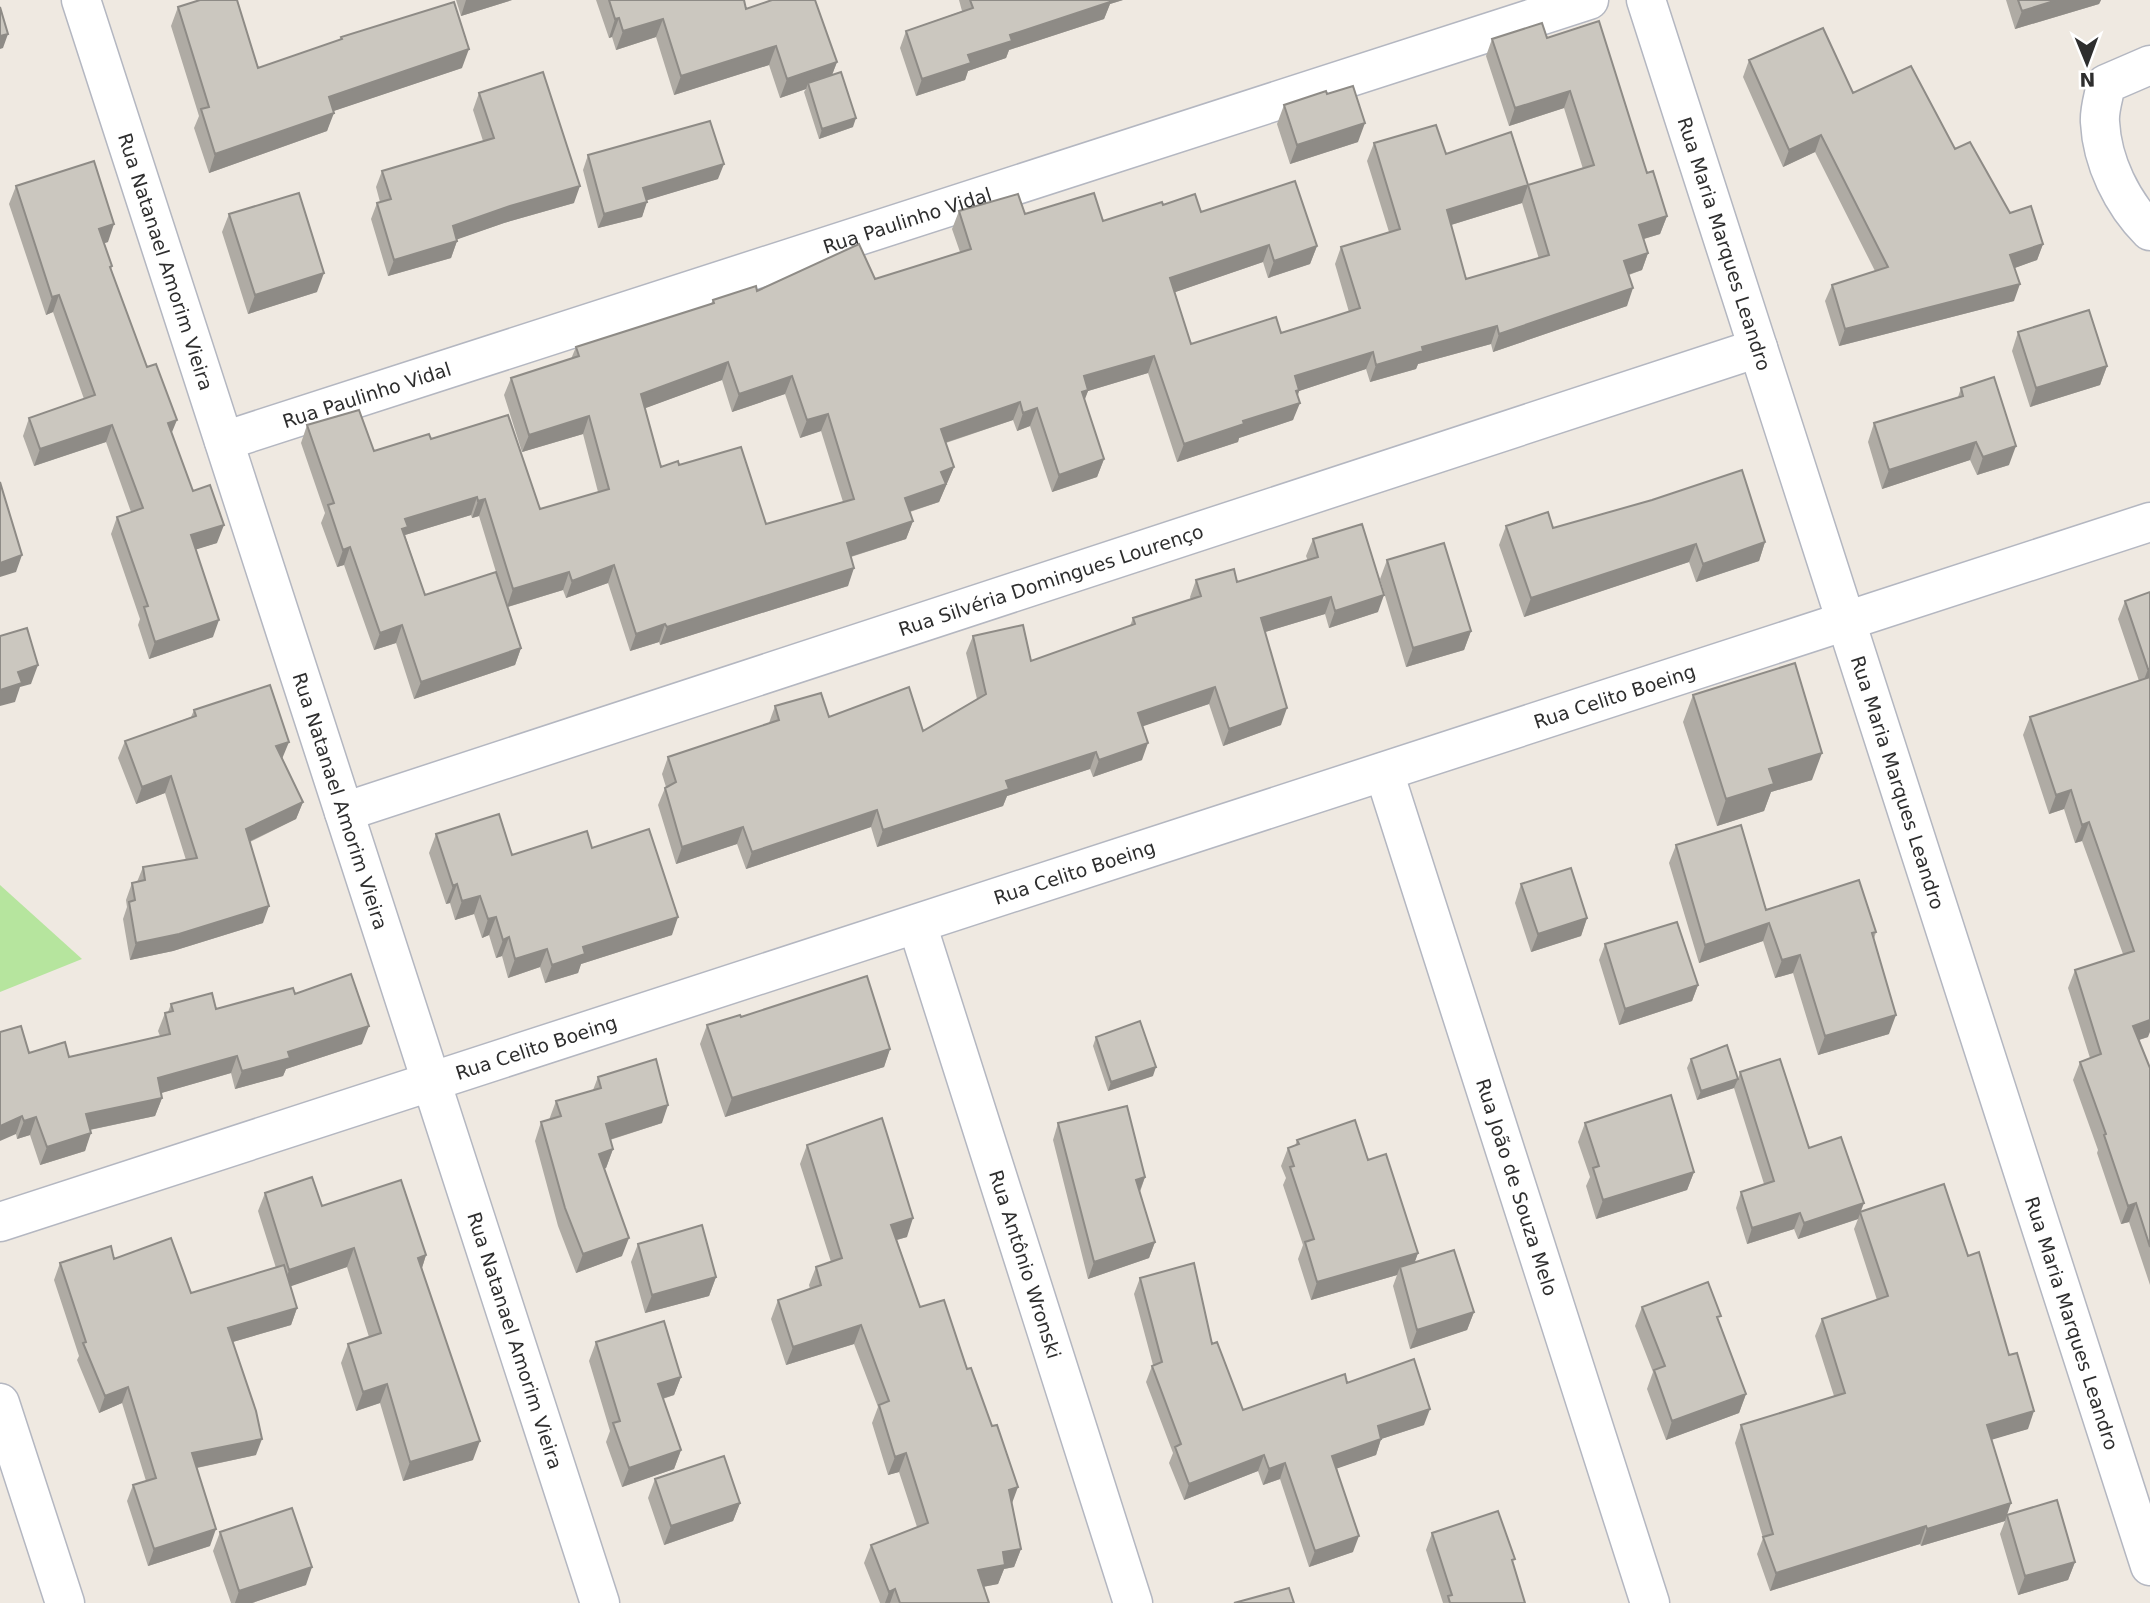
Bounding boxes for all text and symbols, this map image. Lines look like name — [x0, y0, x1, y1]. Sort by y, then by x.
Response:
north arrow — [2052, 28, 2122, 98]
text: N — [2079, 69, 2095, 91]
street label: Rua Maria Marques Leandro — [1673, 114, 1776, 373]
street label: Rua Natanael Amorim Vieira — [114, 130, 218, 393]
street label: Rua Paulinho Vidal — [820, 183, 994, 258]
street label: Rua Paulinho Vidal — [280, 357, 454, 432]
street label: Rua Silvéria Domingues Lourenço — [896, 520, 1206, 640]
street label: Rua Maria Marques Leandro — [1847, 653, 1949, 912]
street label: Rua Celito Boeing — [1531, 660, 1698, 733]
street label: Rua Natanael Amorim Vieira — [288, 670, 392, 932]
street label: Rua Celito Boeing — [991, 836, 1158, 909]
street label: Rua Celito Boeing — [453, 1011, 620, 1084]
street label: Rua João de Souza Melo — [1472, 1076, 1562, 1299]
street label: Rua Antônio Wronski — [985, 1167, 1065, 1361]
street label: Rua Maria Marques Leandro — [2021, 1194, 2123, 1453]
street label: Rua Natanael Amorim Vieira — [463, 1209, 567, 1472]

